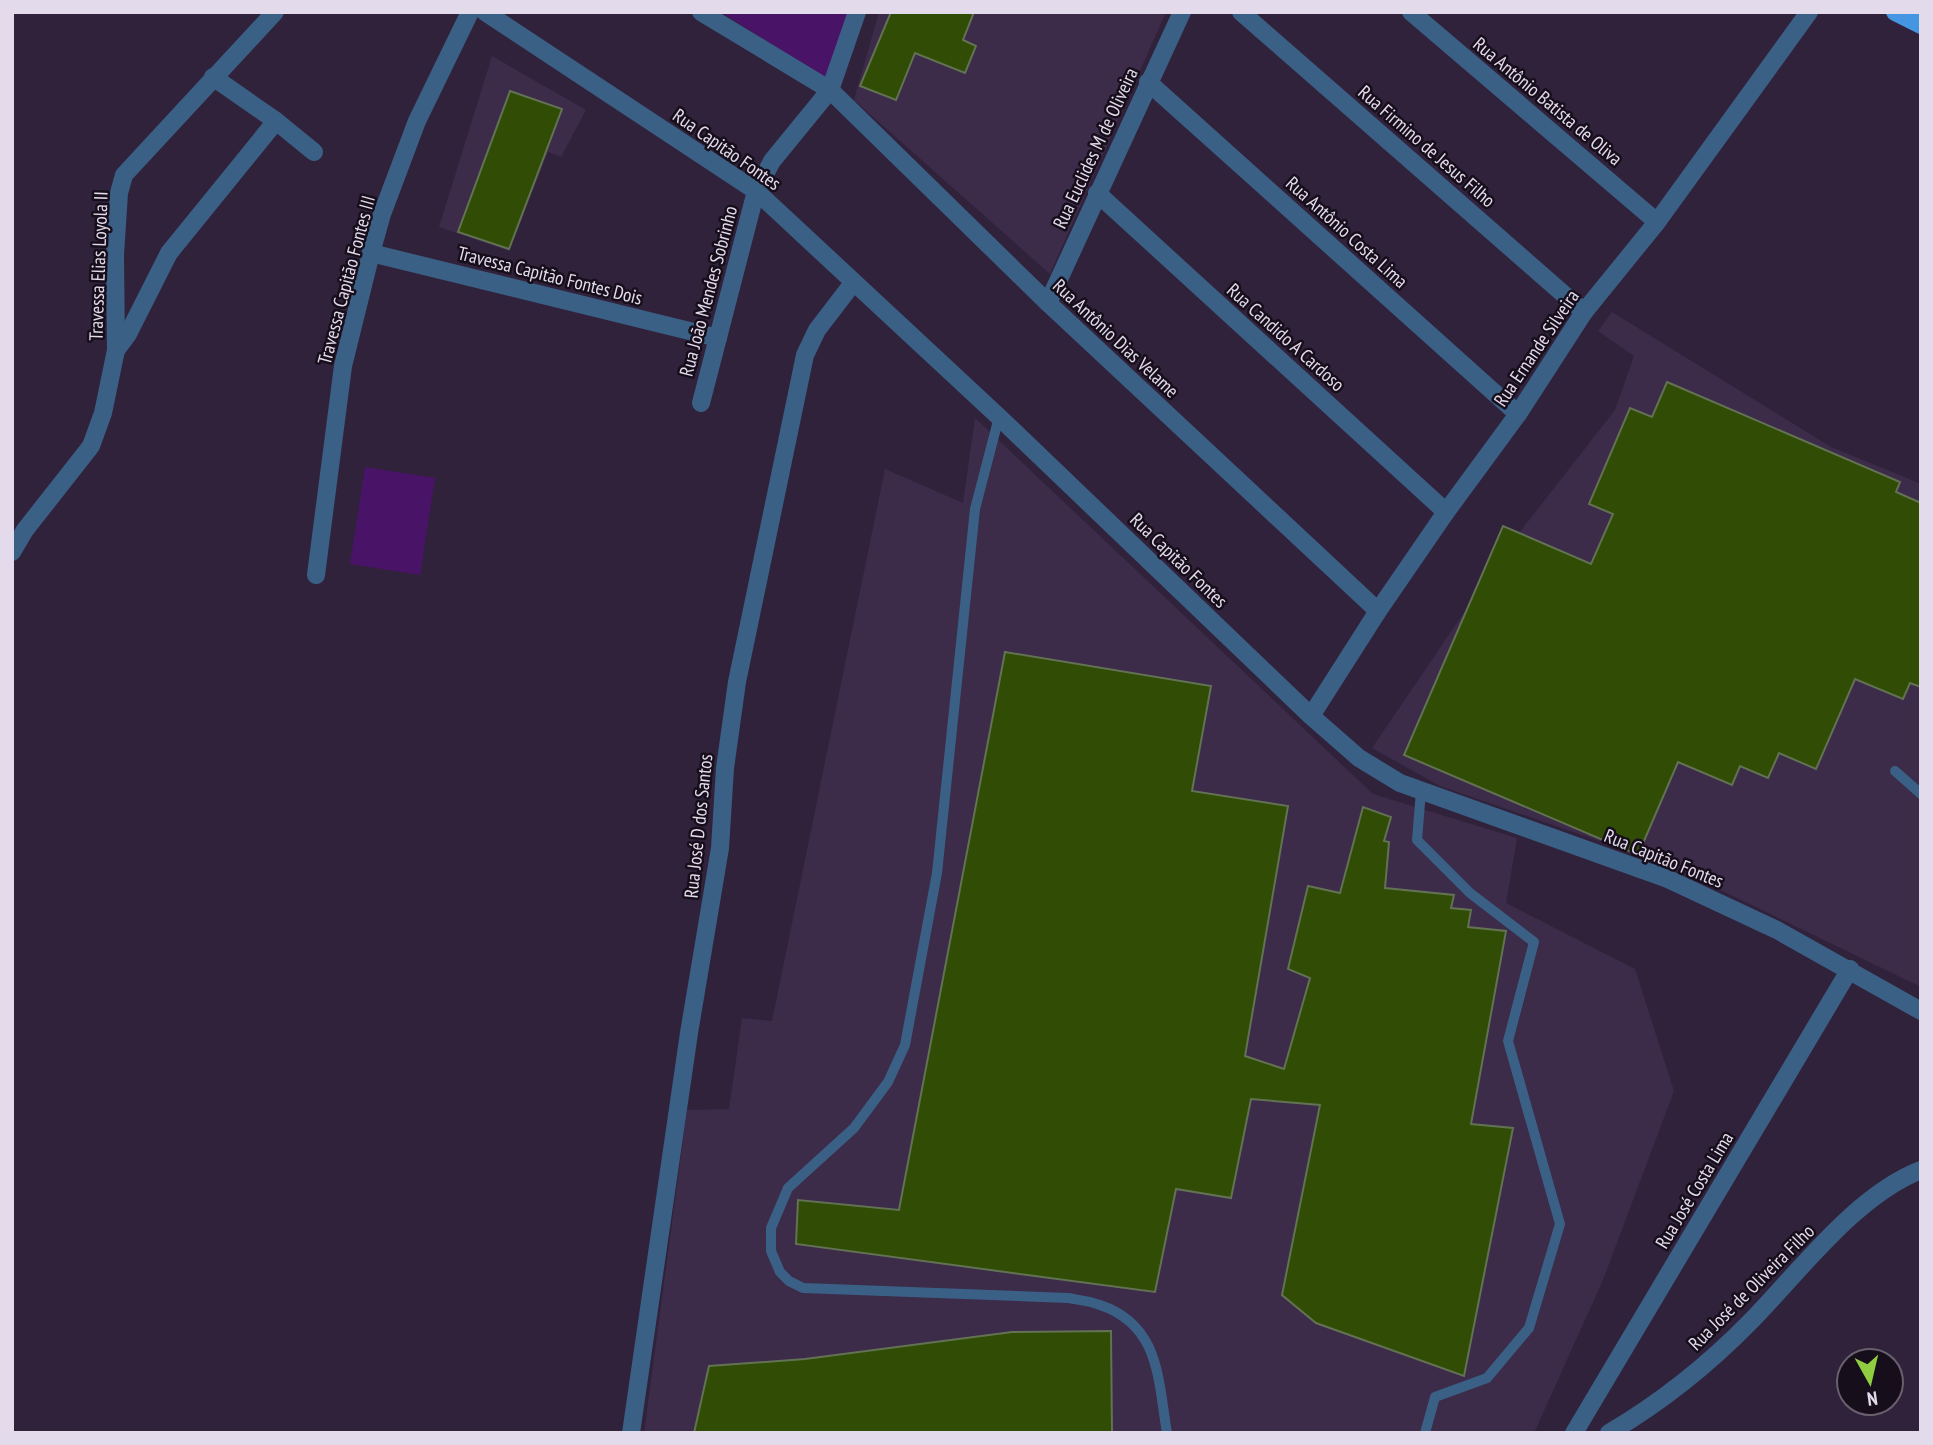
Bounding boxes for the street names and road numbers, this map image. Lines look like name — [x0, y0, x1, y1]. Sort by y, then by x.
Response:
street label: Rua Antônio Batista de Oliva — [1469, 32, 1627, 170]
street label: Rua Euclides M de Oliveira — [1047, 64, 1143, 232]
street label: Rua Firmino de Jesus Filho — [1354, 80, 1500, 212]
street label: Rua Capitão Fontes — [668, 103, 786, 195]
street label: Rua Antônio Costa Lima — [1281, 171, 1413, 293]
street label: Travessa Elias Loyola II — [83, 191, 113, 341]
street label: Travessa Capitão Fontes III — [312, 193, 380, 367]
street label: Rua João Mendes Sobrinho — [674, 203, 742, 379]
street label: Travessa Capitão Fontes Dois — [455, 240, 645, 310]
street label: Rua Antônio Dias Velame — [1048, 273, 1184, 403]
street label: Rua Candido A Cardoso — [1222, 278, 1350, 396]
street label: Rua Ernande Silveira — [1488, 285, 1584, 411]
street label: Rua Capitão Fontes — [1125, 508, 1233, 612]
street label: Rua José D dos Santos — [679, 753, 717, 899]
street label: Rua Capitão Fontes — [1601, 823, 1727, 893]
street label: Rua José Costa Lima — [1650, 1127, 1738, 1253]
street label: Rua José de Oliveira Filho — [1683, 1219, 1819, 1355]

